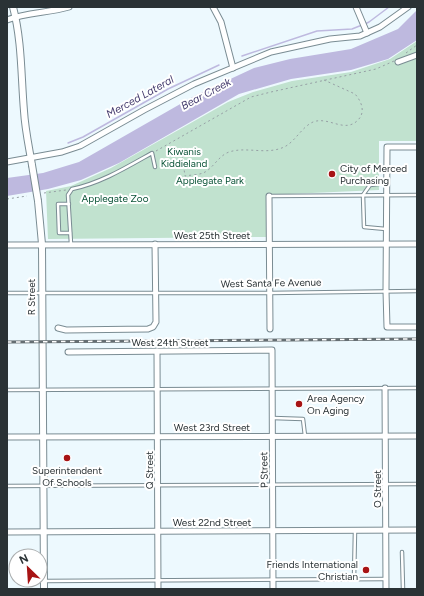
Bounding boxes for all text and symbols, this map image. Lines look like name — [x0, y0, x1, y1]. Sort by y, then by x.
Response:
water label: Merced Lateral — [104, 73, 177, 121]
water label: Bear Creek — [179, 75, 234, 113]
park label: Kiwanis Kiddieland — [161, 145, 207, 170]
place label: City of Merced Purchasing — [340, 162, 407, 187]
marker: City of Merced Purchasing — [327, 169, 337, 179]
park label: Applegate Park — [176, 174, 244, 187]
park label: Applegate Zoo — [82, 192, 149, 205]
street label: West 25th Street — [174, 229, 251, 242]
street label: West Santa Fe Avenue — [220, 276, 322, 290]
street label: R Street — [25, 278, 38, 315]
street label: West 24th Street — [131, 336, 209, 349]
place label: Area Agency On Aging — [307, 392, 365, 417]
marker: Area Agency On Aging — [294, 399, 304, 409]
street label: West 23rd Street — [174, 421, 250, 434]
street label: Q Street — [143, 451, 156, 489]
street label: P Street — [257, 452, 271, 488]
marker: Superintendent Of Schools — [62, 453, 72, 463]
place label: Superintendent Of Schools — [32, 464, 102, 489]
street label: O Street — [371, 470, 384, 508]
street label: West 22nd Street — [173, 516, 252, 529]
north arrow — [8, 548, 48, 588]
text: N — [17, 552, 31, 567]
place label: Friends International Christian — [267, 558, 358, 583]
marker: Friends International Christian — [361, 565, 371, 575]

